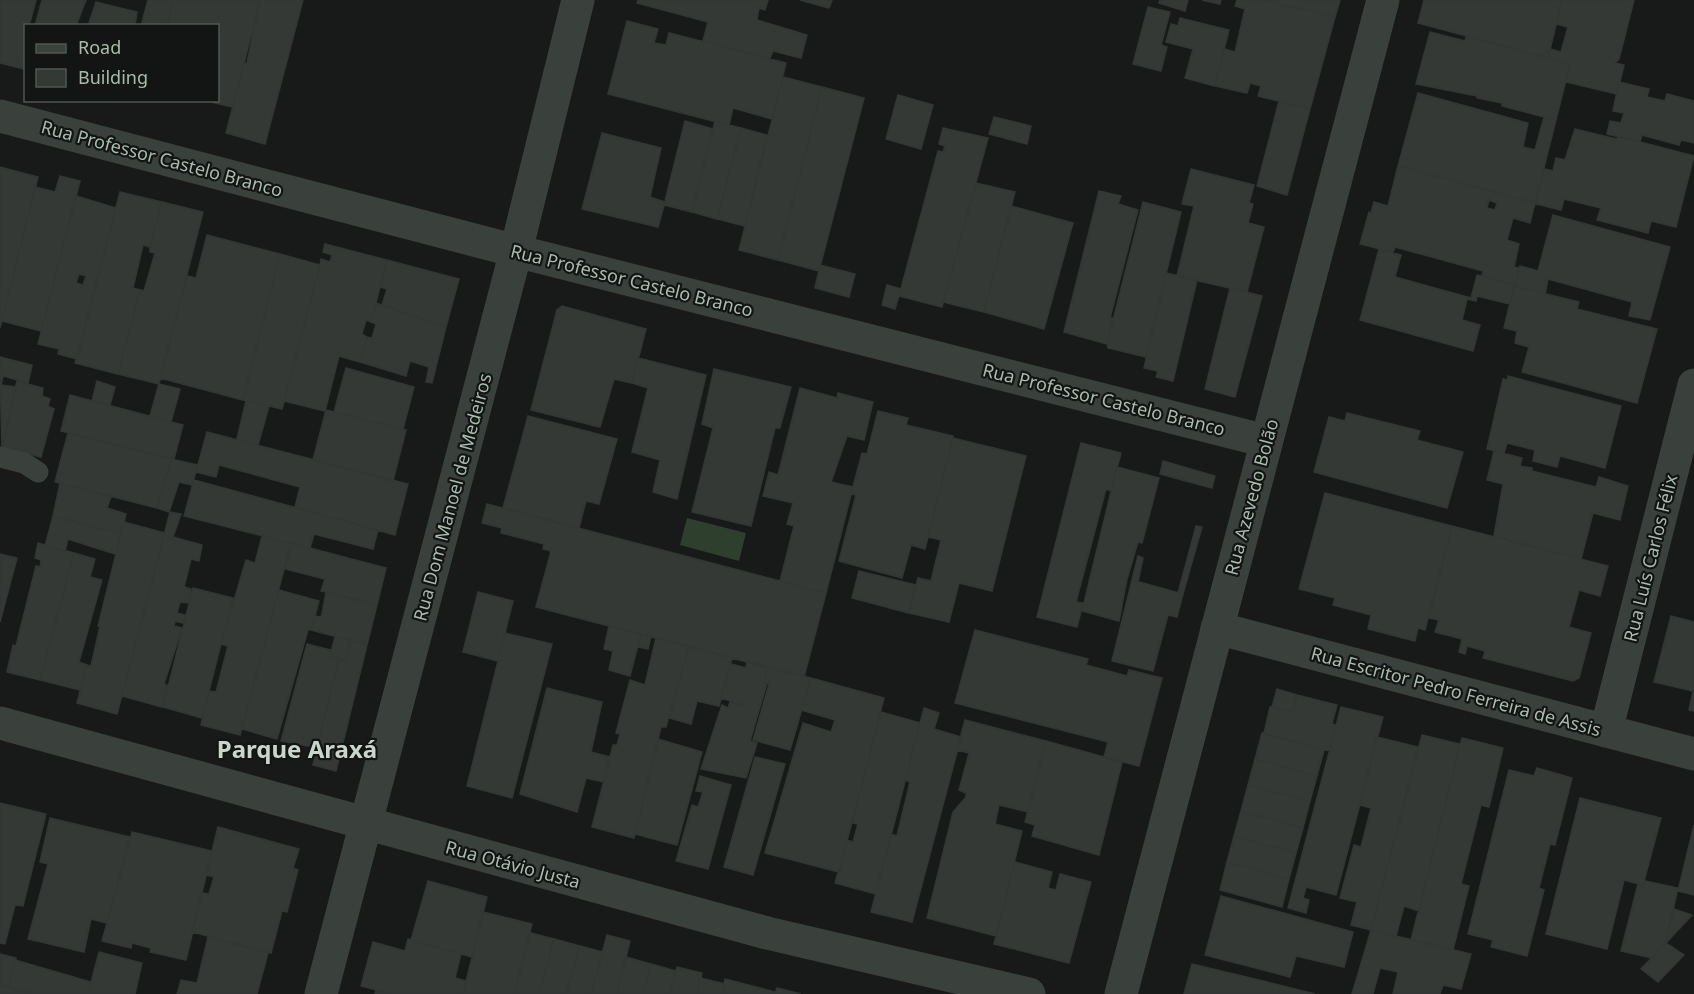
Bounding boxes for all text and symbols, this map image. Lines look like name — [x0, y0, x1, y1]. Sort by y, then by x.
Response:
legend — [24, 24, 219, 102]
text: Road — [78, 35, 121, 59]
text: Building — [78, 65, 148, 89]
street label: Rua Professor Castelo Branco — [39, 114, 285, 202]
street label: Rua Professor Castelo Branco — [508, 238, 756, 322]
street label: Rua Professor Castelo Branco — [980, 357, 1228, 441]
street label: Rua Dom Manoel de Medeiros — [407, 371, 497, 623]
street label: Rua Azevedo Bolão — [1219, 416, 1283, 578]
street label: Rua Luís Carlos Félix — [1618, 471, 1683, 644]
street label: Rua Escritor Pedro Ferreira de Assis — [1308, 641, 1604, 741]
district label: Parque Araxá — [217, 732, 377, 765]
street label: Rua Otávio Justa — [443, 835, 583, 893]

